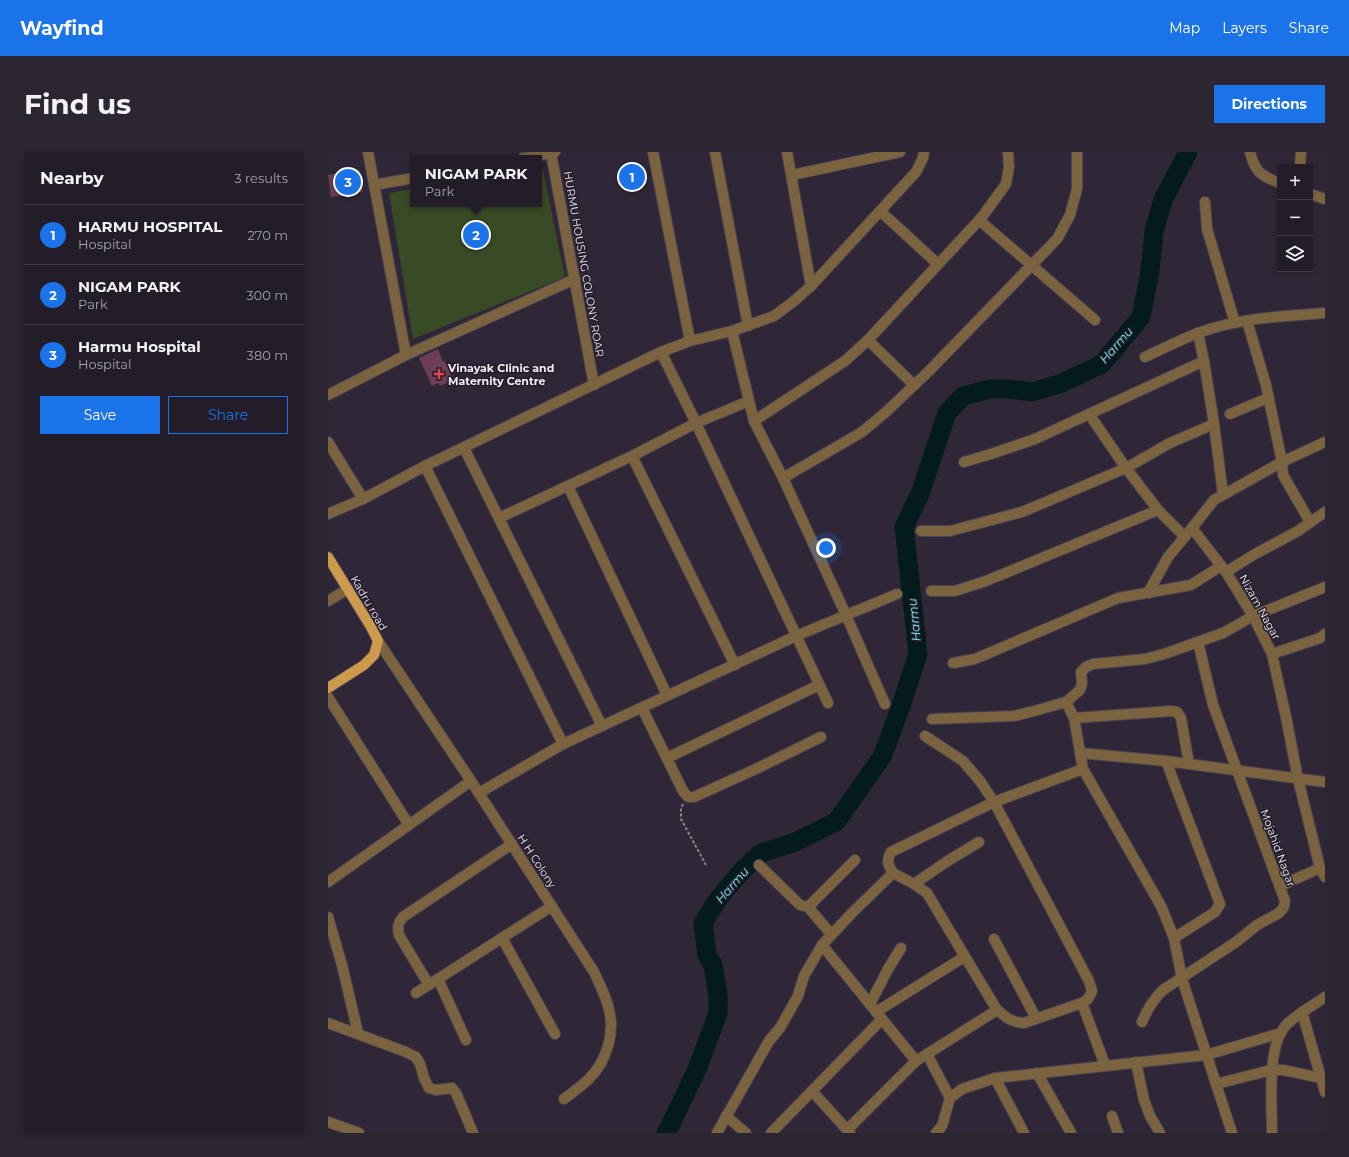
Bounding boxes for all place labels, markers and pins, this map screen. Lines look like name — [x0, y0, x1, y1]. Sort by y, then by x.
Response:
pin: 1 — [619, 162, 645, 192]
pin: 3 — [335, 167, 361, 197]
pin: 2 — [463, 220, 489, 250]
place label: Vinayak Clinic and Maternity Centre — [447, 361, 554, 388]
marker: Vinayak Clinic and Maternity Centre — [433, 368, 445, 380]

